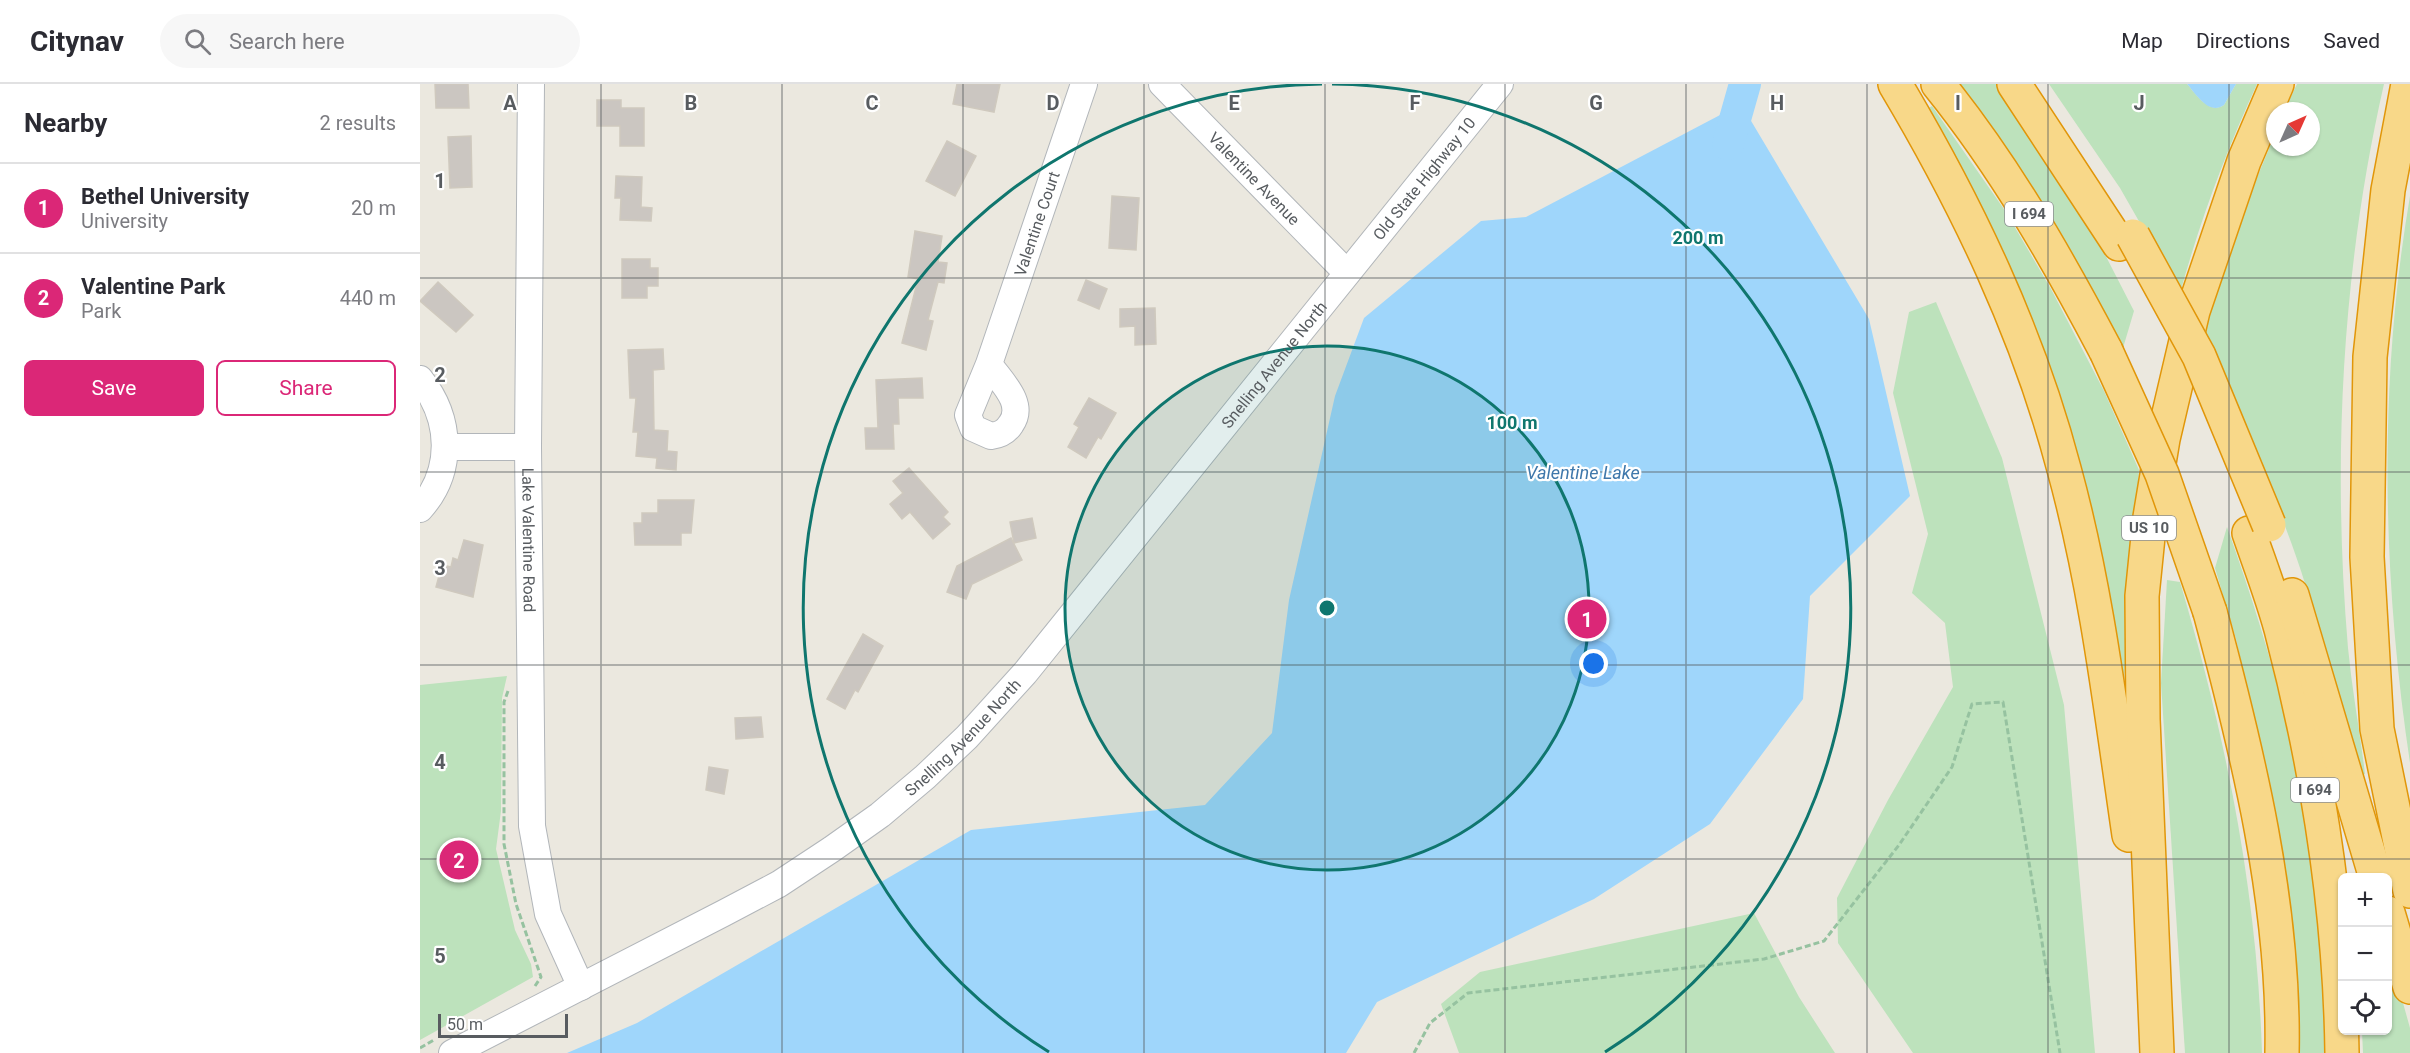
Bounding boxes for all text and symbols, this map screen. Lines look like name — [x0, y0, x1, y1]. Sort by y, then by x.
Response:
search box — [160, 14, 580, 68]
text: Citynav — [30, 25, 124, 58]
icon: search — [181, 25, 214, 58]
text: Search here — [229, 29, 345, 54]
text: Map — [2121, 29, 2163, 53]
text: Directions — [2196, 29, 2290, 53]
text: Saved — [2323, 29, 2380, 53]
text: A — [503, 91, 517, 115]
text: B — [685, 91, 697, 115]
text: C — [865, 91, 879, 115]
text: D — [1047, 91, 1060, 115]
text: E — [1228, 91, 1240, 115]
text: F — [1410, 91, 1421, 115]
text: G — [1589, 91, 1603, 115]
text: H — [1770, 91, 1784, 115]
text: I — [1955, 91, 1961, 115]
text: J — [2133, 91, 2145, 115]
north arrow — [2266, 102, 2320, 156]
text: Nearby — [24, 108, 107, 138]
text: 2 results — [320, 111, 396, 135]
street label: Old State Highway 10 — [1369, 114, 1479, 244]
street label: Valentine Avenue — [1204, 128, 1304, 229]
text: 1 — [434, 169, 446, 193]
street label: Valentine Court — [1010, 169, 1064, 279]
text: Bethel University — [81, 184, 249, 209]
text: 1 — [38, 196, 49, 220]
text: 20 m — [351, 196, 396, 220]
road number: I 694 — [2005, 202, 2053, 226]
text: University — [81, 209, 168, 233]
text: 200 m — [1672, 227, 1724, 248]
text: Valentine Park — [81, 274, 225, 299]
text: 2 — [38, 286, 49, 310]
text: 440 m — [340, 286, 396, 310]
street label: Snelling Avenue North — [1217, 298, 1331, 432]
text: Park — [81, 299, 121, 323]
button: Save — [24, 360, 204, 416]
button: Share — [216, 360, 396, 416]
text: 2 — [434, 363, 446, 387]
text: 100 m — [1486, 412, 1538, 433]
water label: Valentine Lake — [1526, 462, 1640, 483]
street label: Lake Valentine Road — [518, 468, 539, 612]
road number: US 10 — [2122, 516, 2176, 540]
text: 3 — [434, 556, 446, 580]
pin: 1 — [1568, 596, 1606, 642]
centre of rings — [1317, 598, 1337, 618]
your location — [1579, 649, 1608, 678]
street label: Snelling Avenue North — [901, 675, 1025, 800]
text: 4 — [434, 750, 446, 774]
road number: I 694 — [2291, 778, 2339, 802]
pin: 2 — [440, 838, 478, 882]
map controls — [2338, 873, 2392, 1035]
button: + — [2338, 873, 2392, 927]
button: − — [2338, 927, 2392, 981]
text: 5 — [434, 944, 446, 968]
button: locate — [2338, 981, 2392, 1035]
scale bar — [438, 1011, 568, 1038]
text: 50 m — [447, 1015, 483, 1034]

